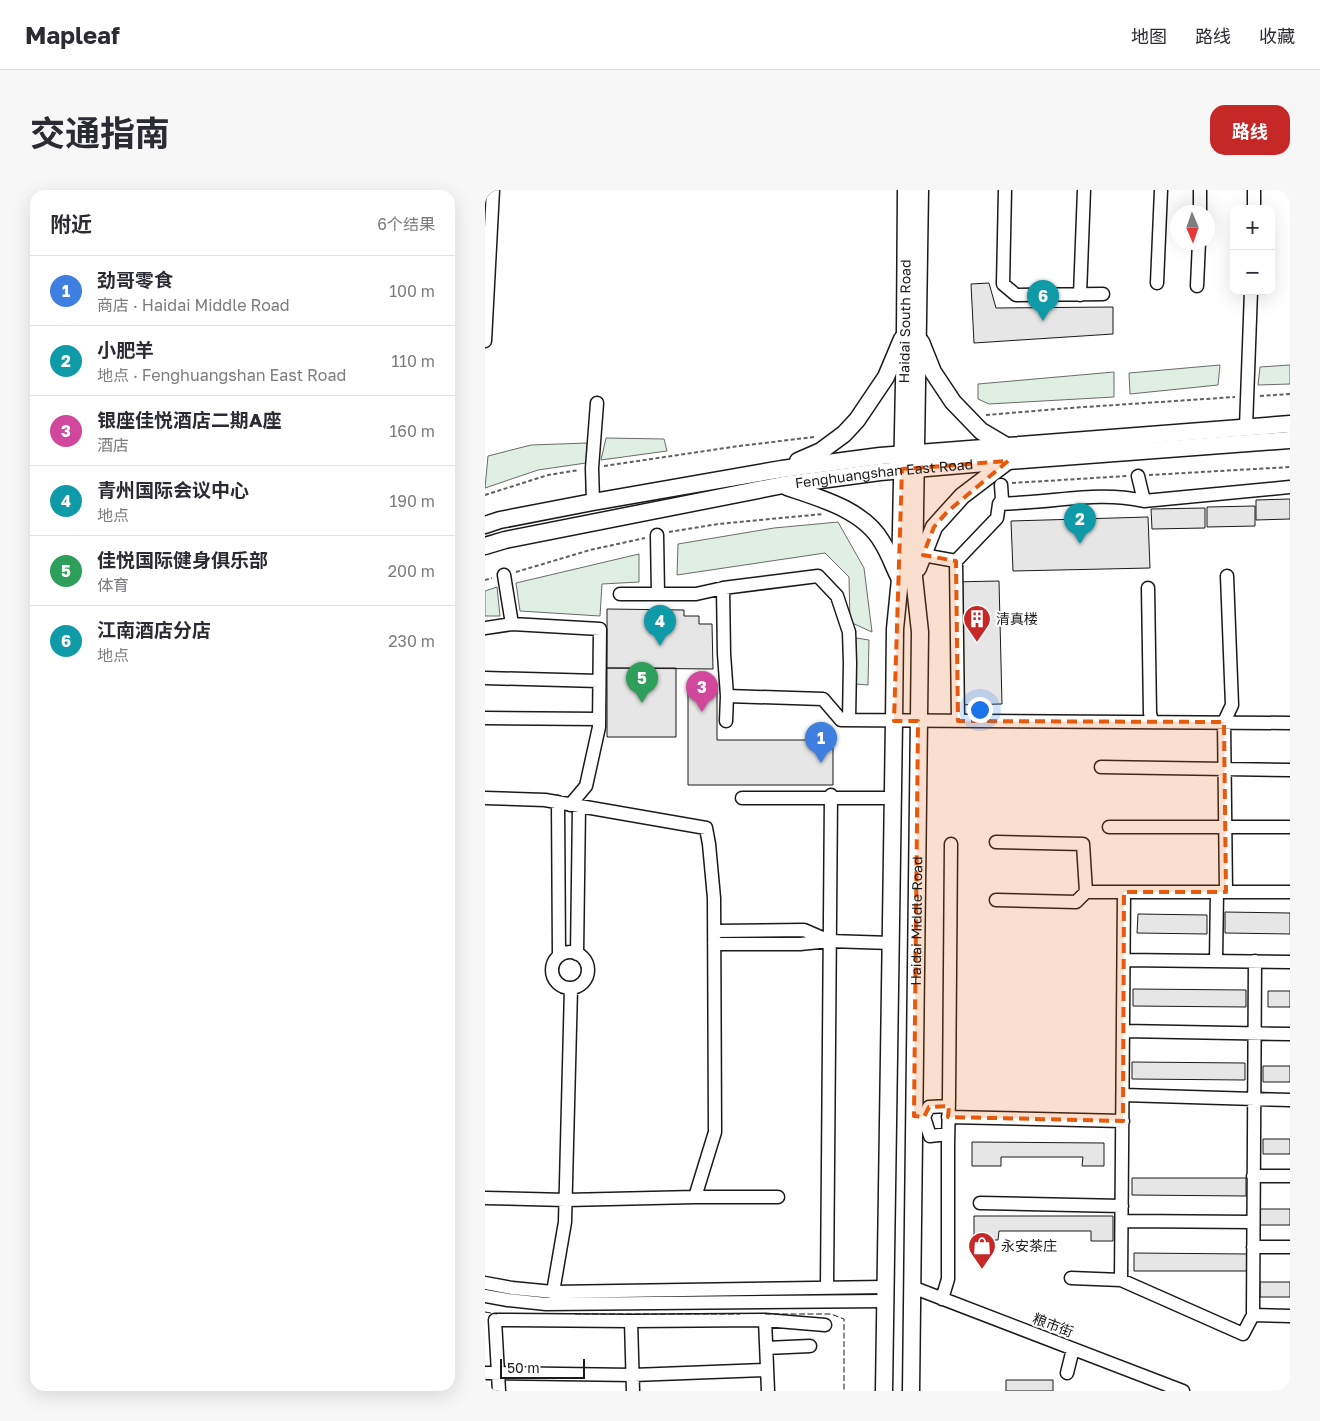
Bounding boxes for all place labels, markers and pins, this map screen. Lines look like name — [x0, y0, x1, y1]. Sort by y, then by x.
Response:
pin: 6 — [1027, 280, 1059, 321]
pin: 2 — [1064, 503, 1096, 544]
building icon: 清真楼 — [962, 604, 992, 643]
pin: 4 — [644, 605, 676, 646]
place label: 清真楼 — [996, 610, 1038, 627]
pin: 5 — [626, 662, 658, 703]
pin: 3 — [686, 671, 718, 712]
pin: 1 — [805, 722, 837, 763]
shop icon: 永安茶庄 — [967, 1231, 997, 1270]
place label: 永安茶庄 — [1001, 1237, 1057, 1254]

